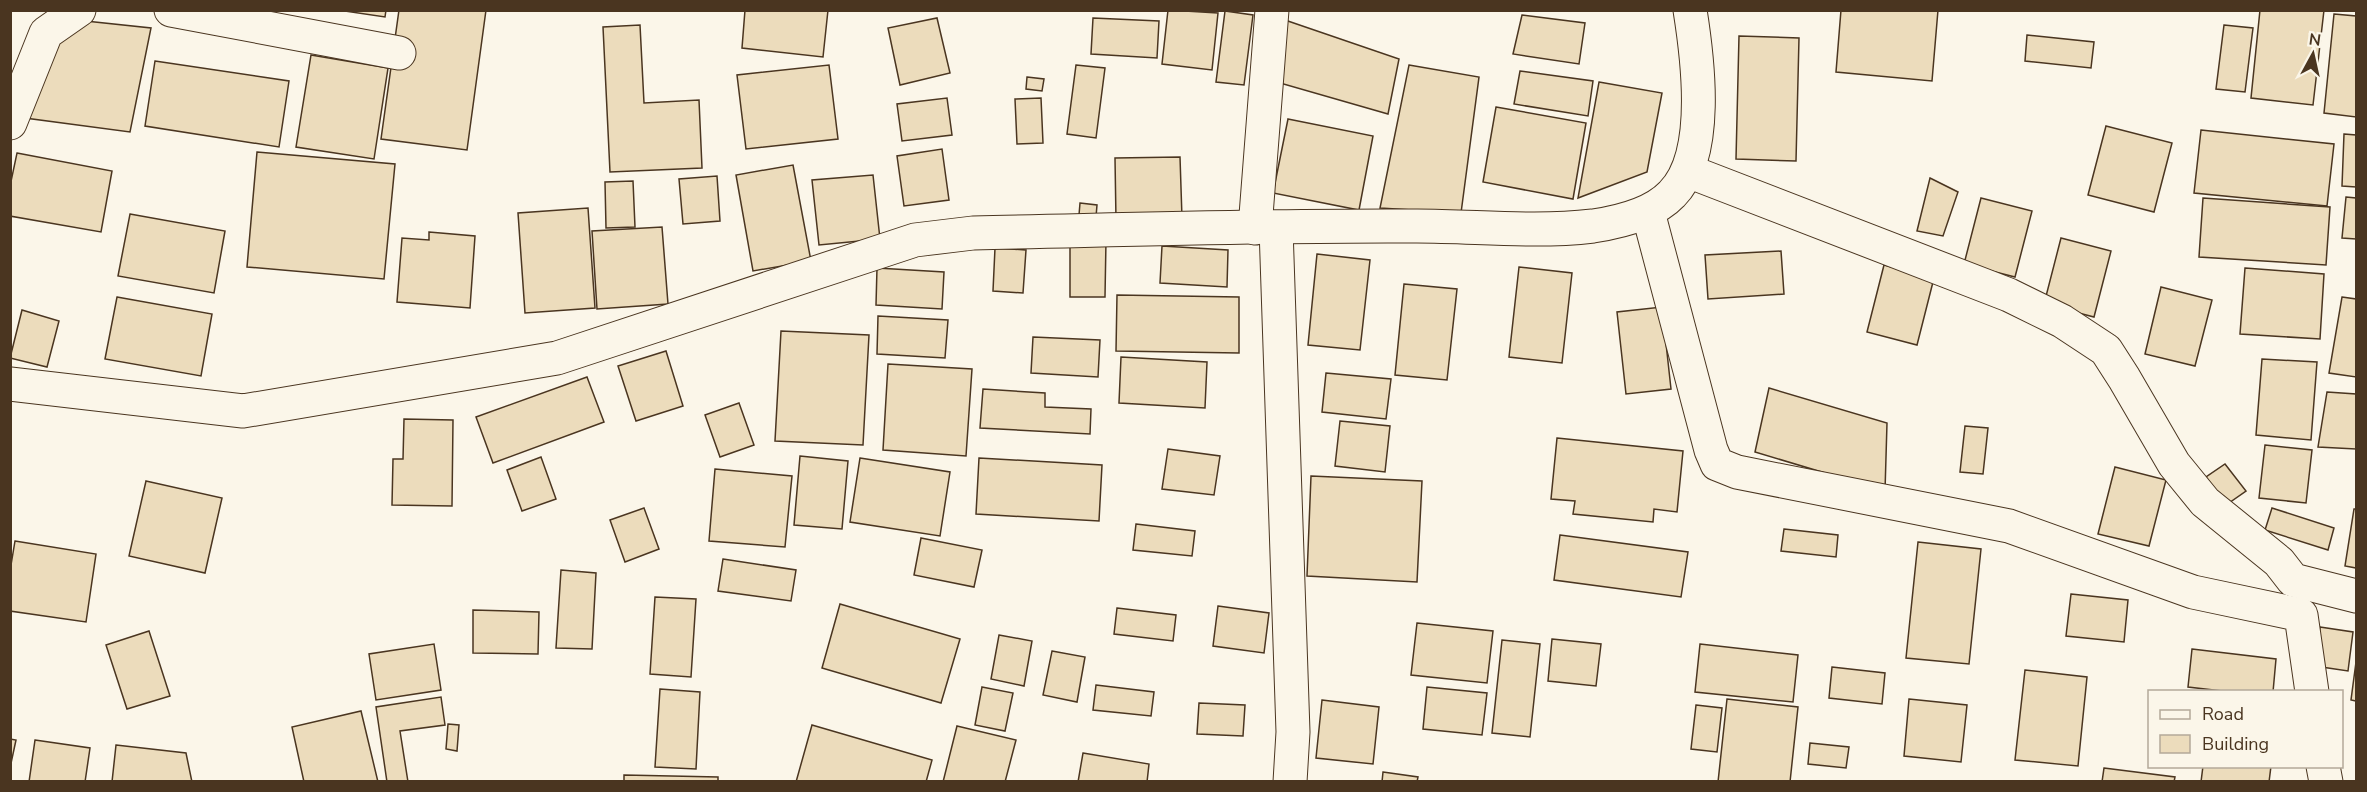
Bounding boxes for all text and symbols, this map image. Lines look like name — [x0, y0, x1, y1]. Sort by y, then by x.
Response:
north arrow — [2283, 24, 2343, 84]
text: N — [2307, 28, 2322, 52]
legend — [2148, 690, 2343, 768]
text: Road — [2202, 702, 2244, 726]
text: Building — [2202, 732, 2269, 756]

